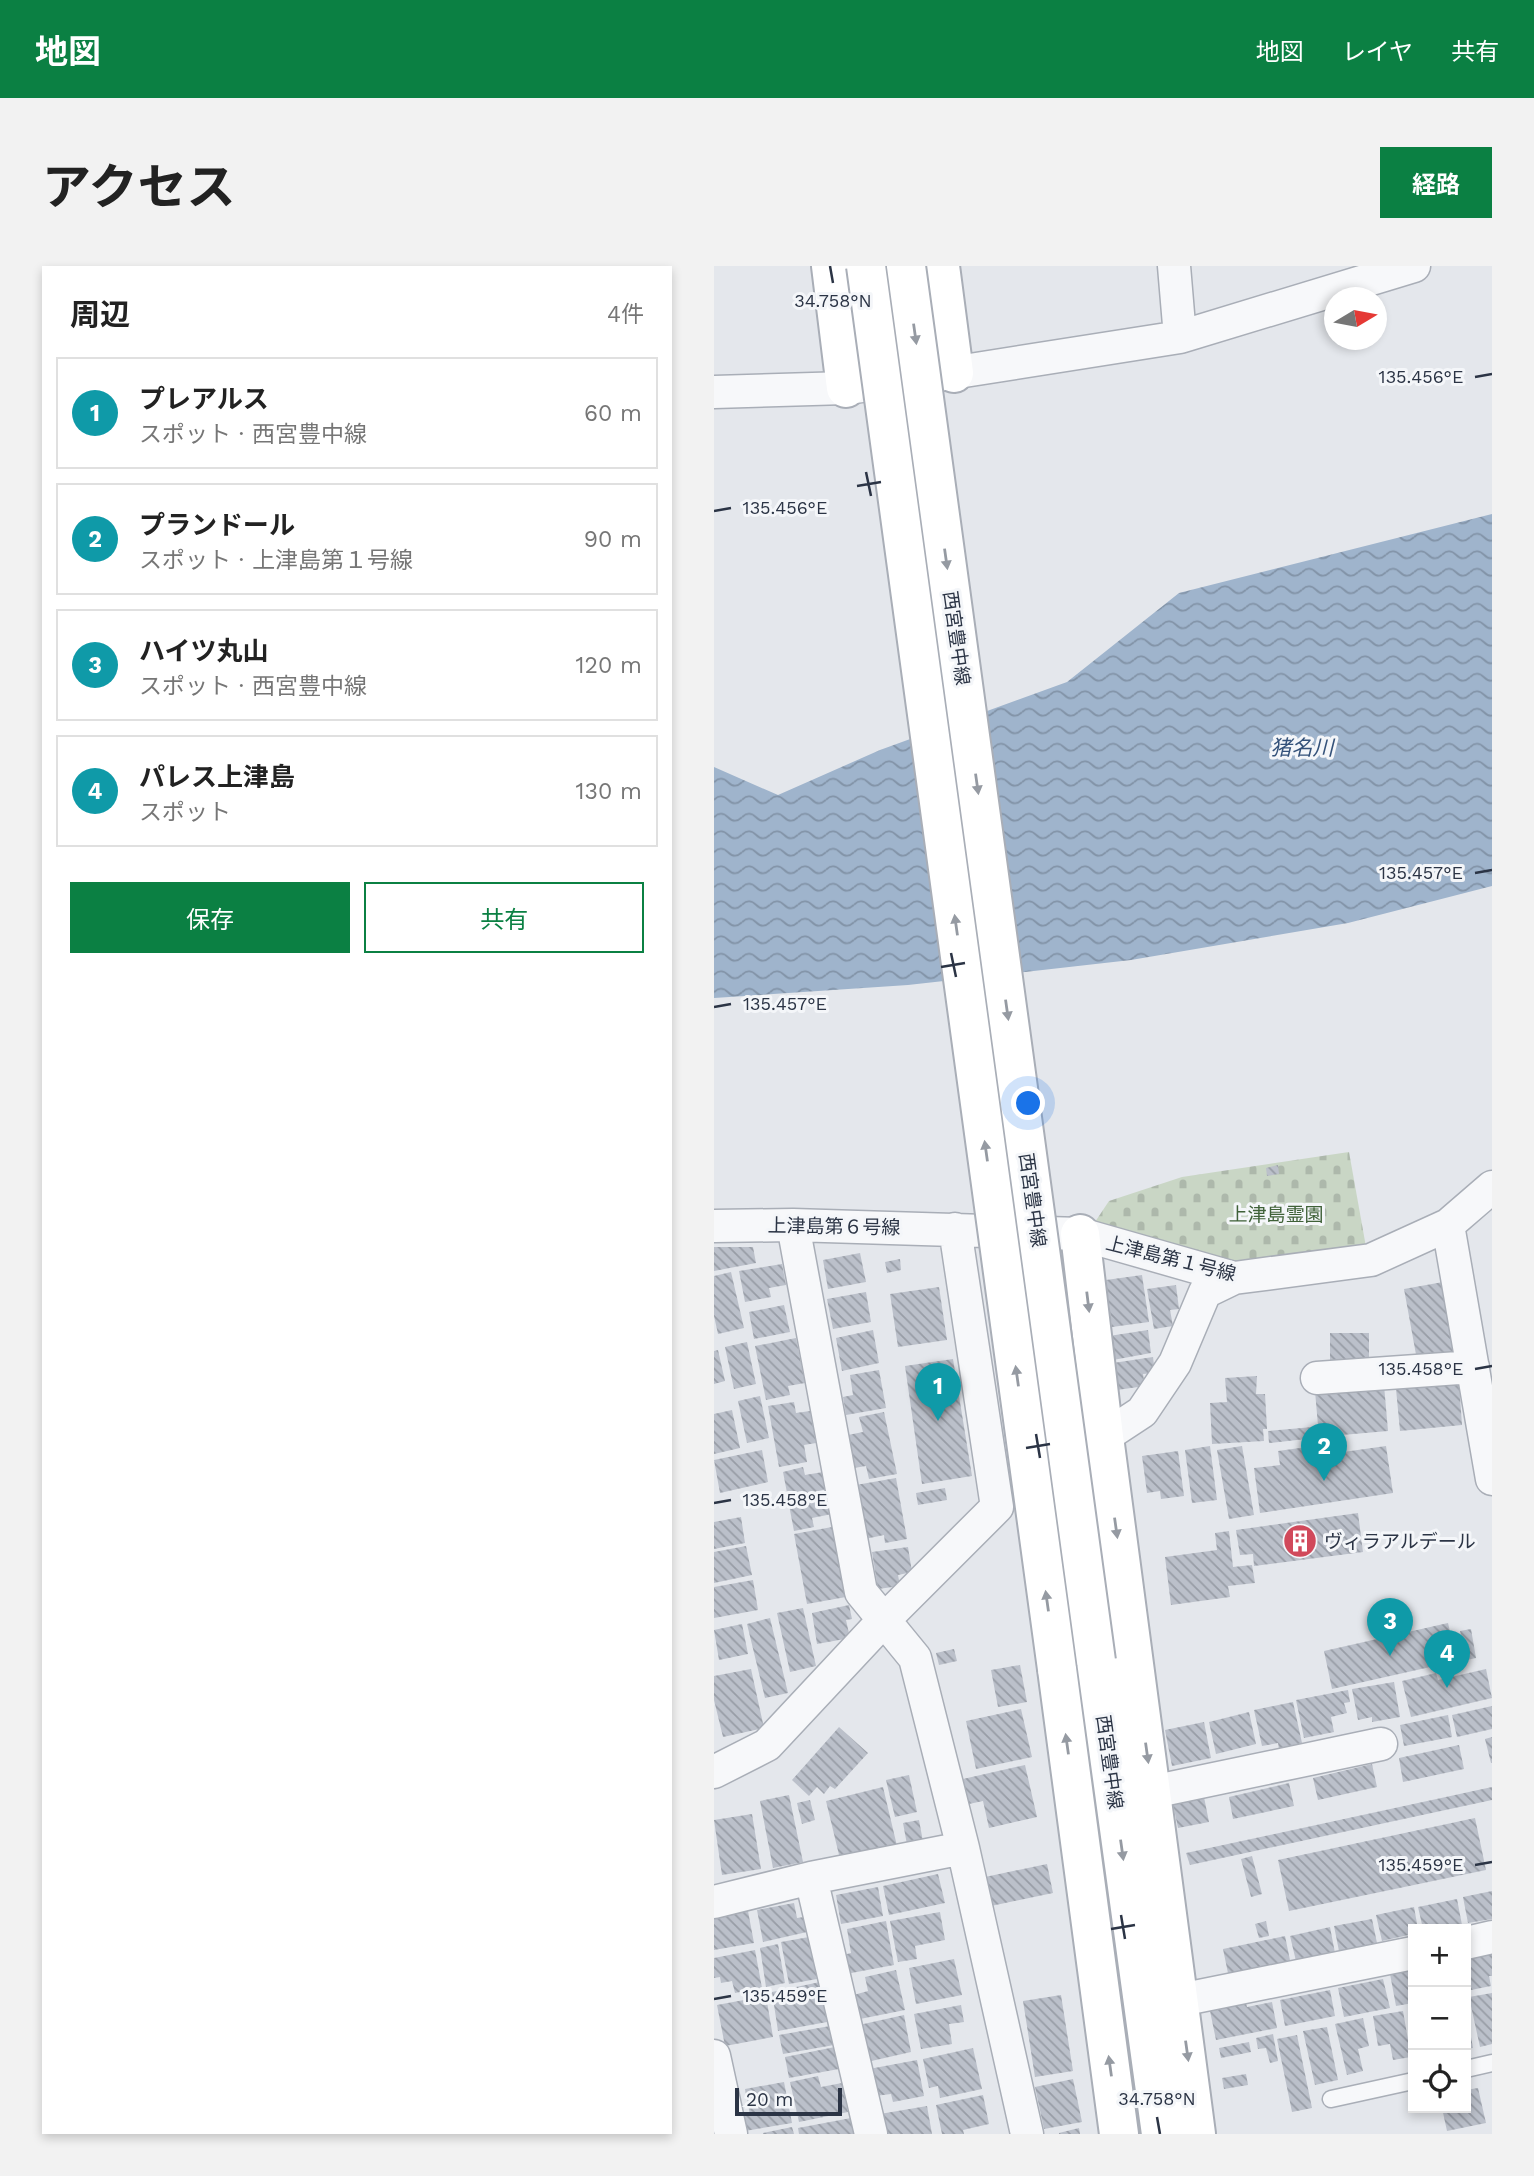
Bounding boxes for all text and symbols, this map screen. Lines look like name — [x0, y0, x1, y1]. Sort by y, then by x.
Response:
text: 地図 — [35, 32, 101, 71]
text: 地図 — [1256, 38, 1304, 66]
text: レイヤ — [1342, 38, 1413, 66]
text: 共有 — [1451, 38, 1499, 66]
button: 経路 — [1380, 147, 1492, 218]
text: アクセス — [42, 158, 236, 216]
north arrow — [1324, 287, 1387, 350]
text: 34.758°N — [794, 290, 872, 311]
text: 周辺 — [70, 297, 130, 332]
text: 4件 — [607, 301, 644, 328]
one-way arrow — [910, 323, 921, 345]
text: 135.456°E — [1379, 366, 1463, 387]
text: プレアルス — [139, 384, 269, 414]
text: 1 — [90, 400, 100, 427]
text: 60 m — [584, 400, 642, 427]
text: スポット · 西宮豊中線 — [139, 421, 367, 448]
text: 135.456°E — [743, 497, 827, 518]
text: プランドール — [139, 510, 295, 540]
text: 2 — [88, 526, 102, 553]
text: 90 m — [584, 526, 642, 553]
text: スポット · 上津島第１号線 — [139, 547, 413, 574]
one-way arrow — [941, 548, 952, 570]
street label: 西宮豊中線 — [939, 589, 975, 687]
text: ハイツ丸山 — [139, 636, 268, 666]
text: 3 — [88, 652, 102, 679]
text: 120 m — [576, 652, 642, 679]
text: スポット · 西宮豊中線 — [139, 673, 367, 700]
water label: 猪名川 — [1271, 735, 1335, 760]
text: パレス上津島 — [139, 762, 295, 792]
one-way arrow — [971, 774, 982, 796]
text: 4 — [88, 778, 102, 805]
text: 130 m — [576, 778, 642, 805]
text: スポット — [139, 799, 231, 826]
text: 135.457°E — [1379, 862, 1463, 883]
button: 保存 — [70, 882, 350, 953]
button: 共有 — [364, 882, 644, 953]
one-way arrow — [950, 914, 961, 936]
text: 135.457°E — [743, 993, 827, 1014]
one-way arrow — [1002, 999, 1013, 1021]
your location — [1011, 1086, 1045, 1120]
one-way arrow — [981, 1139, 992, 1161]
street label: 西宮豊中線 — [1015, 1151, 1051, 1249]
park label: 上津島霊園 — [1228, 1203, 1324, 1226]
street label: 上津島第６号線 — [767, 1214, 901, 1239]
street label: 上津島第１号線 — [1104, 1231, 1238, 1286]
one-way arrow — [1082, 1291, 1093, 1313]
text: 135.458°E — [1379, 1358, 1463, 1379]
pin: 1 — [915, 1363, 961, 1421]
one-way arrow — [1011, 1365, 1022, 1387]
pin: 2 — [1301, 1423, 1347, 1481]
text: 135.458°E — [743, 1489, 827, 1510]
one-way arrow — [1111, 1517, 1122, 1539]
building icon: ヴィラアルデール — [1281, 1522, 1319, 1560]
place label: ヴィラアルデール — [1324, 1530, 1476, 1553]
one-way arrow — [1042, 1590, 1053, 1612]
pin: 3 — [1367, 1598, 1413, 1656]
pin: 4 — [1424, 1630, 1470, 1688]
street label: 西宮豊中線 — [1092, 1713, 1128, 1811]
one-way arrow — [1061, 1733, 1072, 1755]
one-way arrow — [1142, 1742, 1153, 1764]
one-way arrow — [1116, 1839, 1127, 1861]
text: 135.459°E — [1379, 1854, 1463, 1875]
map controls — [1408, 1924, 1471, 2113]
button: + — [1408, 1924, 1471, 1987]
text: 135.459°E — [743, 1985, 827, 2006]
button: − — [1408, 1987, 1471, 2050]
one-way arrow — [1181, 2040, 1192, 2062]
button: locate — [1408, 2050, 1471, 2113]
one-way arrow — [1104, 2055, 1115, 2077]
scale bar — [735, 2085, 842, 2117]
text: 20 m — [746, 2088, 793, 2111]
text: 34.758°N — [1118, 2088, 1196, 2109]

